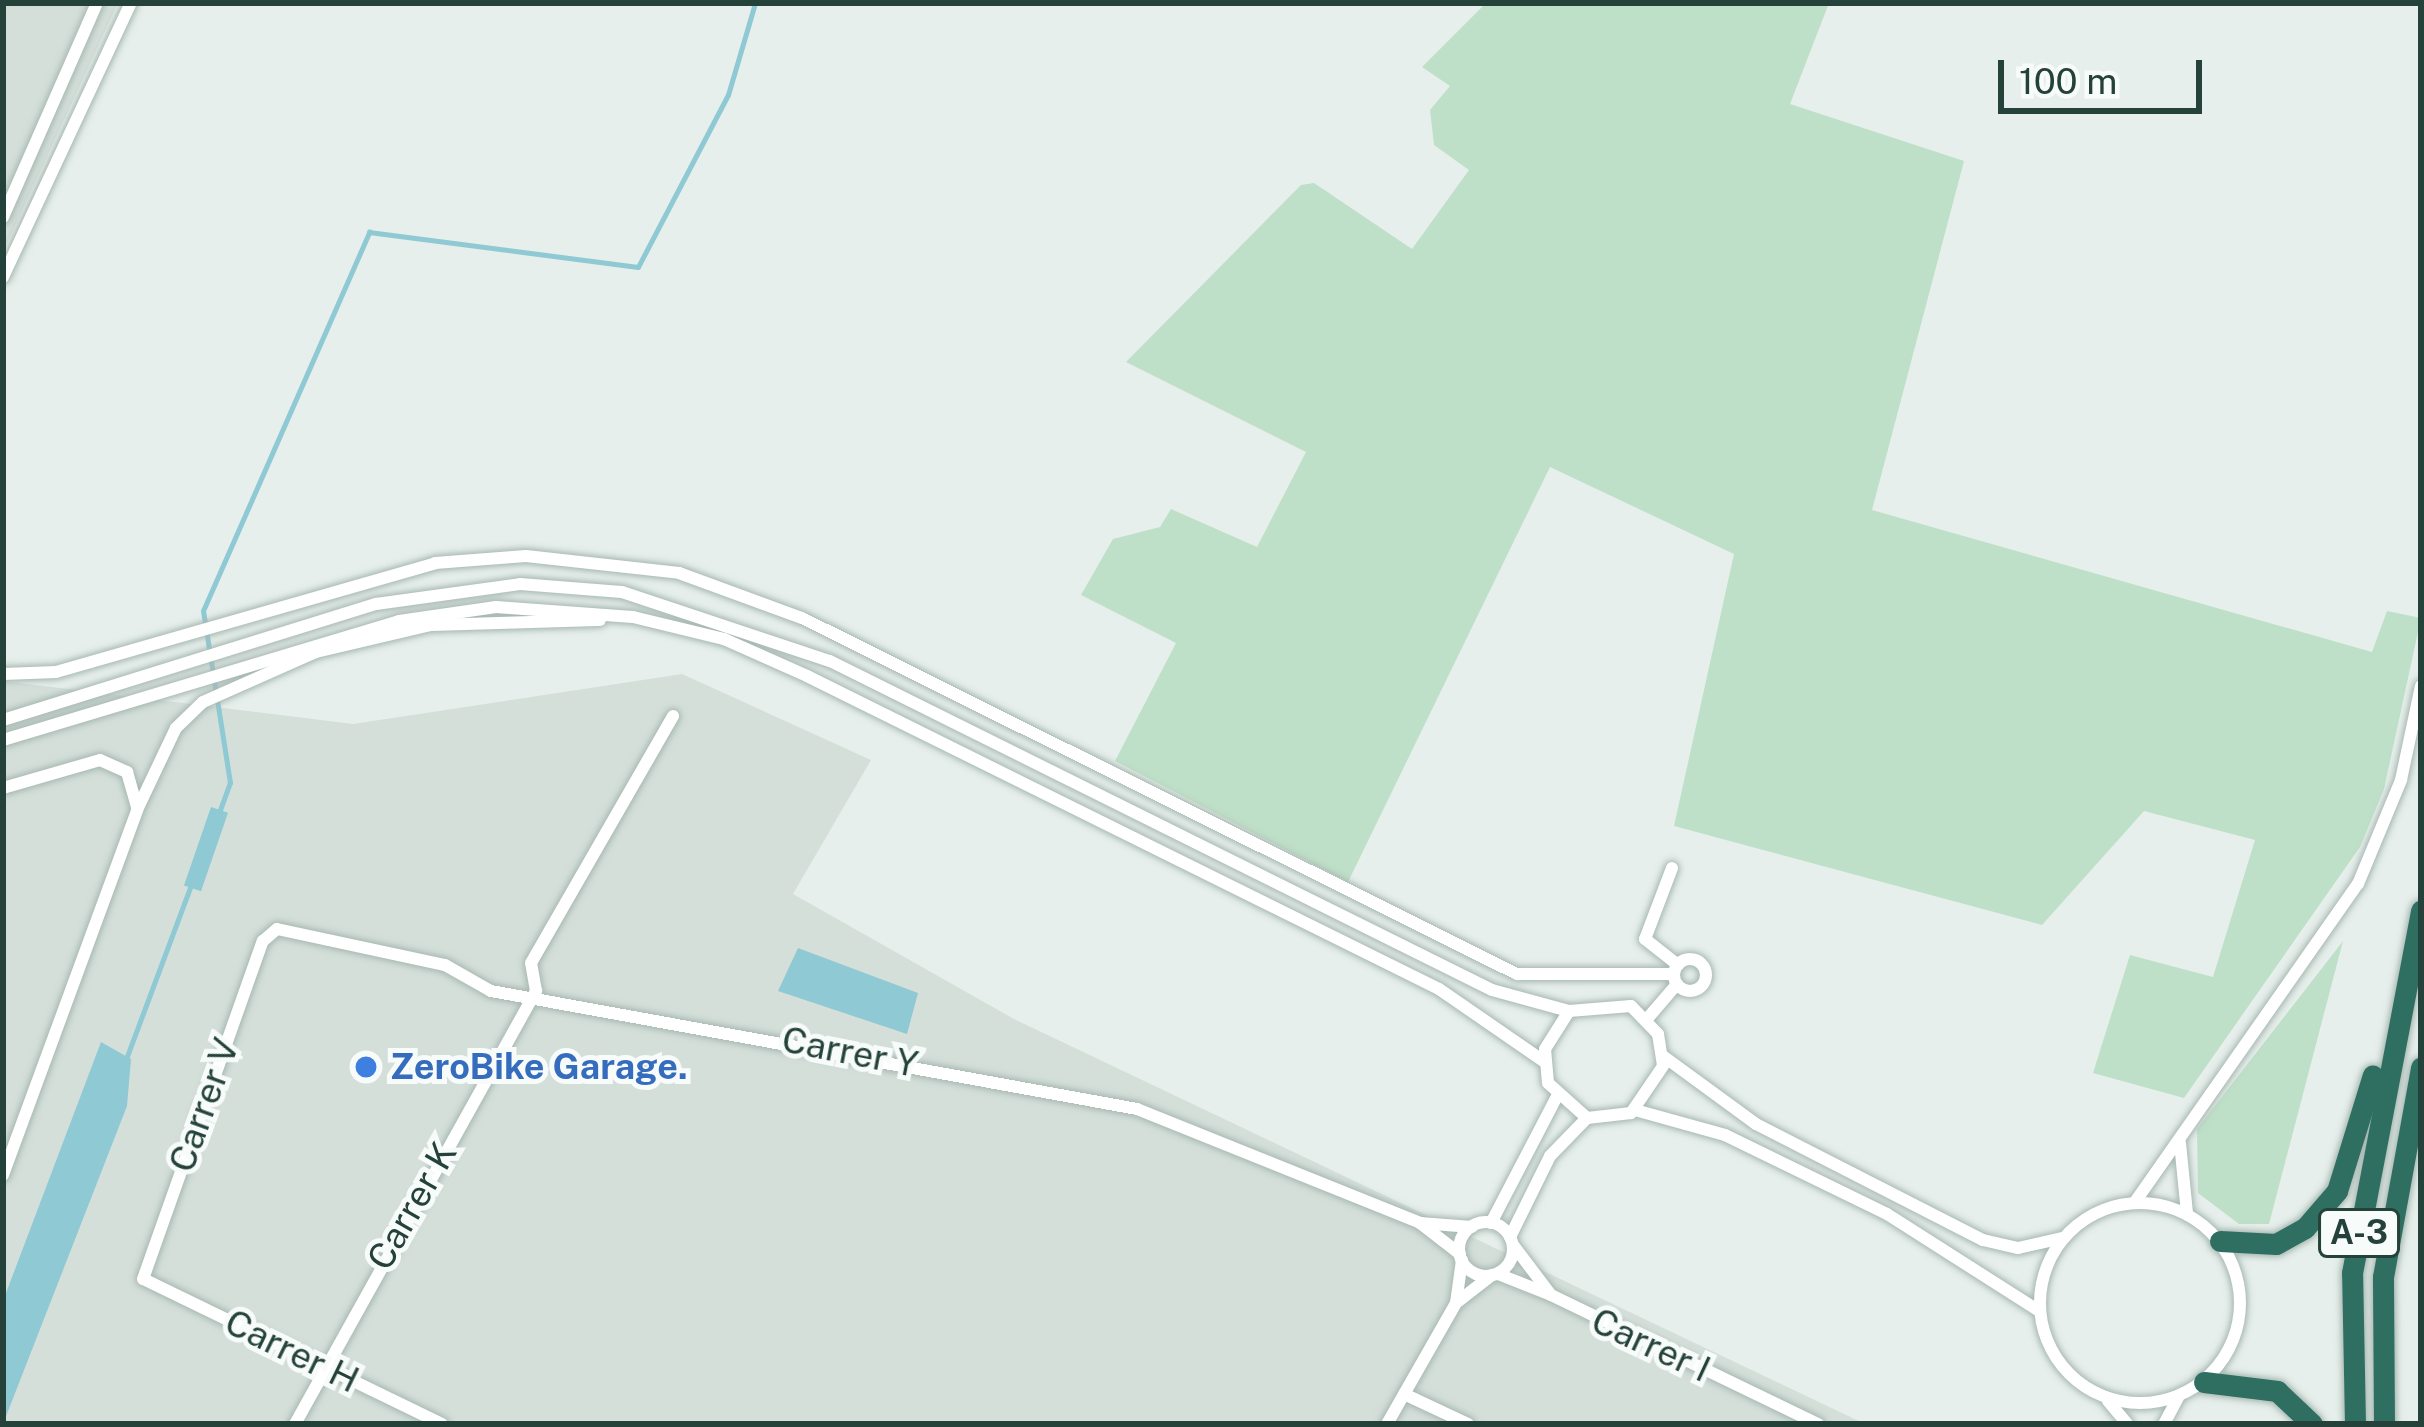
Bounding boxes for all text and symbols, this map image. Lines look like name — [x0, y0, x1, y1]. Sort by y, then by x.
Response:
scale bar — [2004, 36, 2208, 110]
text: 100 m — [2019, 60, 2117, 102]
street label: Carrer Y — [778, 1018, 922, 1086]
street label: Carrer V — [160, 1032, 248, 1178]
place label: ZeroBike Garage. — [390, 1045, 688, 1089]
marker: ZeroBike Garage. — [353, 1054, 379, 1080]
street label: Carrer K — [358, 1135, 466, 1277]
road number: A-3 — [2317, 1206, 2401, 1260]
street label: Carrer I — [1585, 1299, 1717, 1391]
street label: Carrer H — [218, 1300, 366, 1402]

